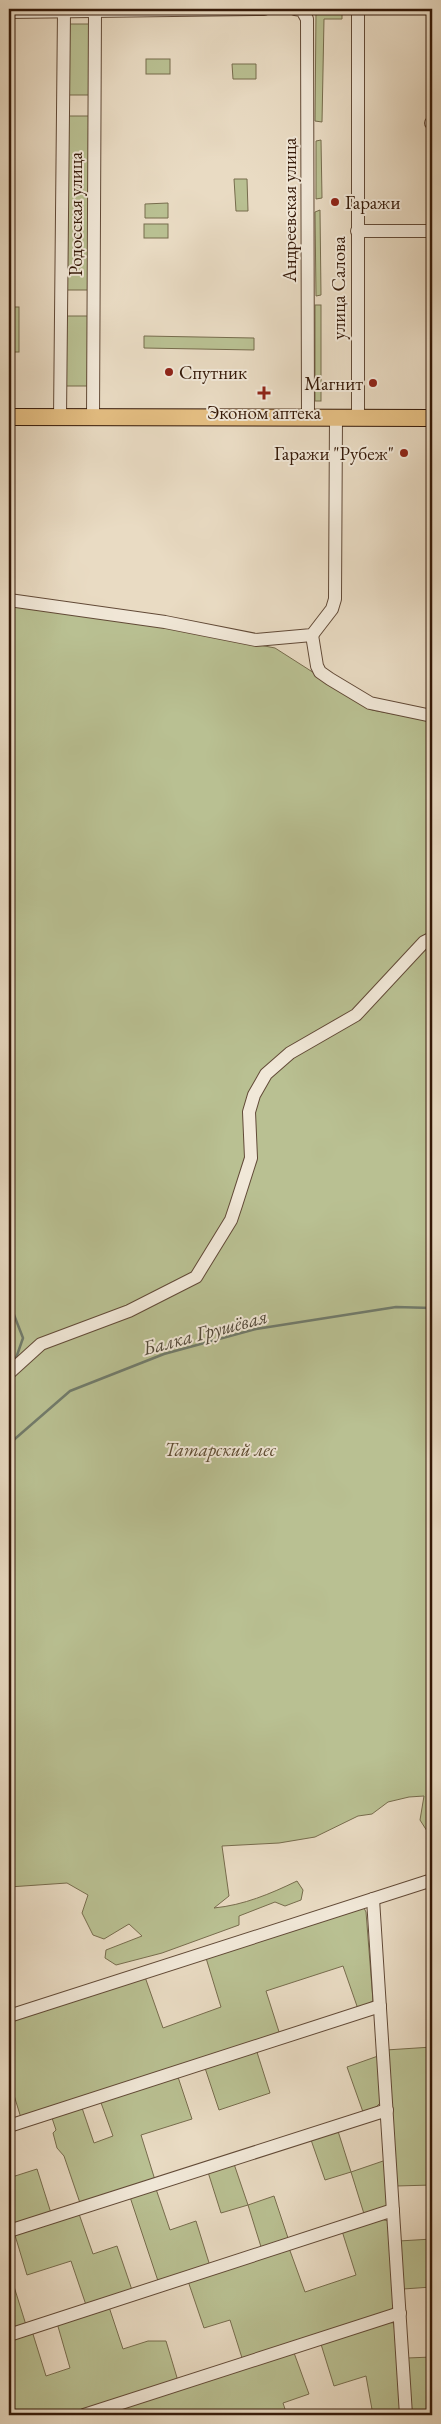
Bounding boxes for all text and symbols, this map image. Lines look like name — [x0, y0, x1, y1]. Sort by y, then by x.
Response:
street label: Андреевская улица — [277, 137, 302, 283]
street label: Родосская улица — [63, 151, 88, 276]
place label: Гаражи — [345, 190, 400, 215]
marker: Гаражи — [329, 196, 341, 208]
street label: улица Салова — [326, 236, 351, 340]
place label: Спутник — [179, 360, 247, 385]
marker: Спутник — [163, 366, 175, 378]
place label: Магнит — [304, 371, 363, 396]
marker: Магнит — [367, 377, 379, 389]
marker: Эконом аптека — [258, 387, 270, 399]
place label: Эконом аптека — [207, 400, 321, 425]
place label: Гаражи "Рубеж" — [274, 441, 394, 466]
marker: Гаражи "Рубеж" — [398, 447, 410, 459]
water label: Балка Грушёвая — [139, 1303, 270, 1361]
park label: Татарский лес — [164, 1437, 277, 1462]

